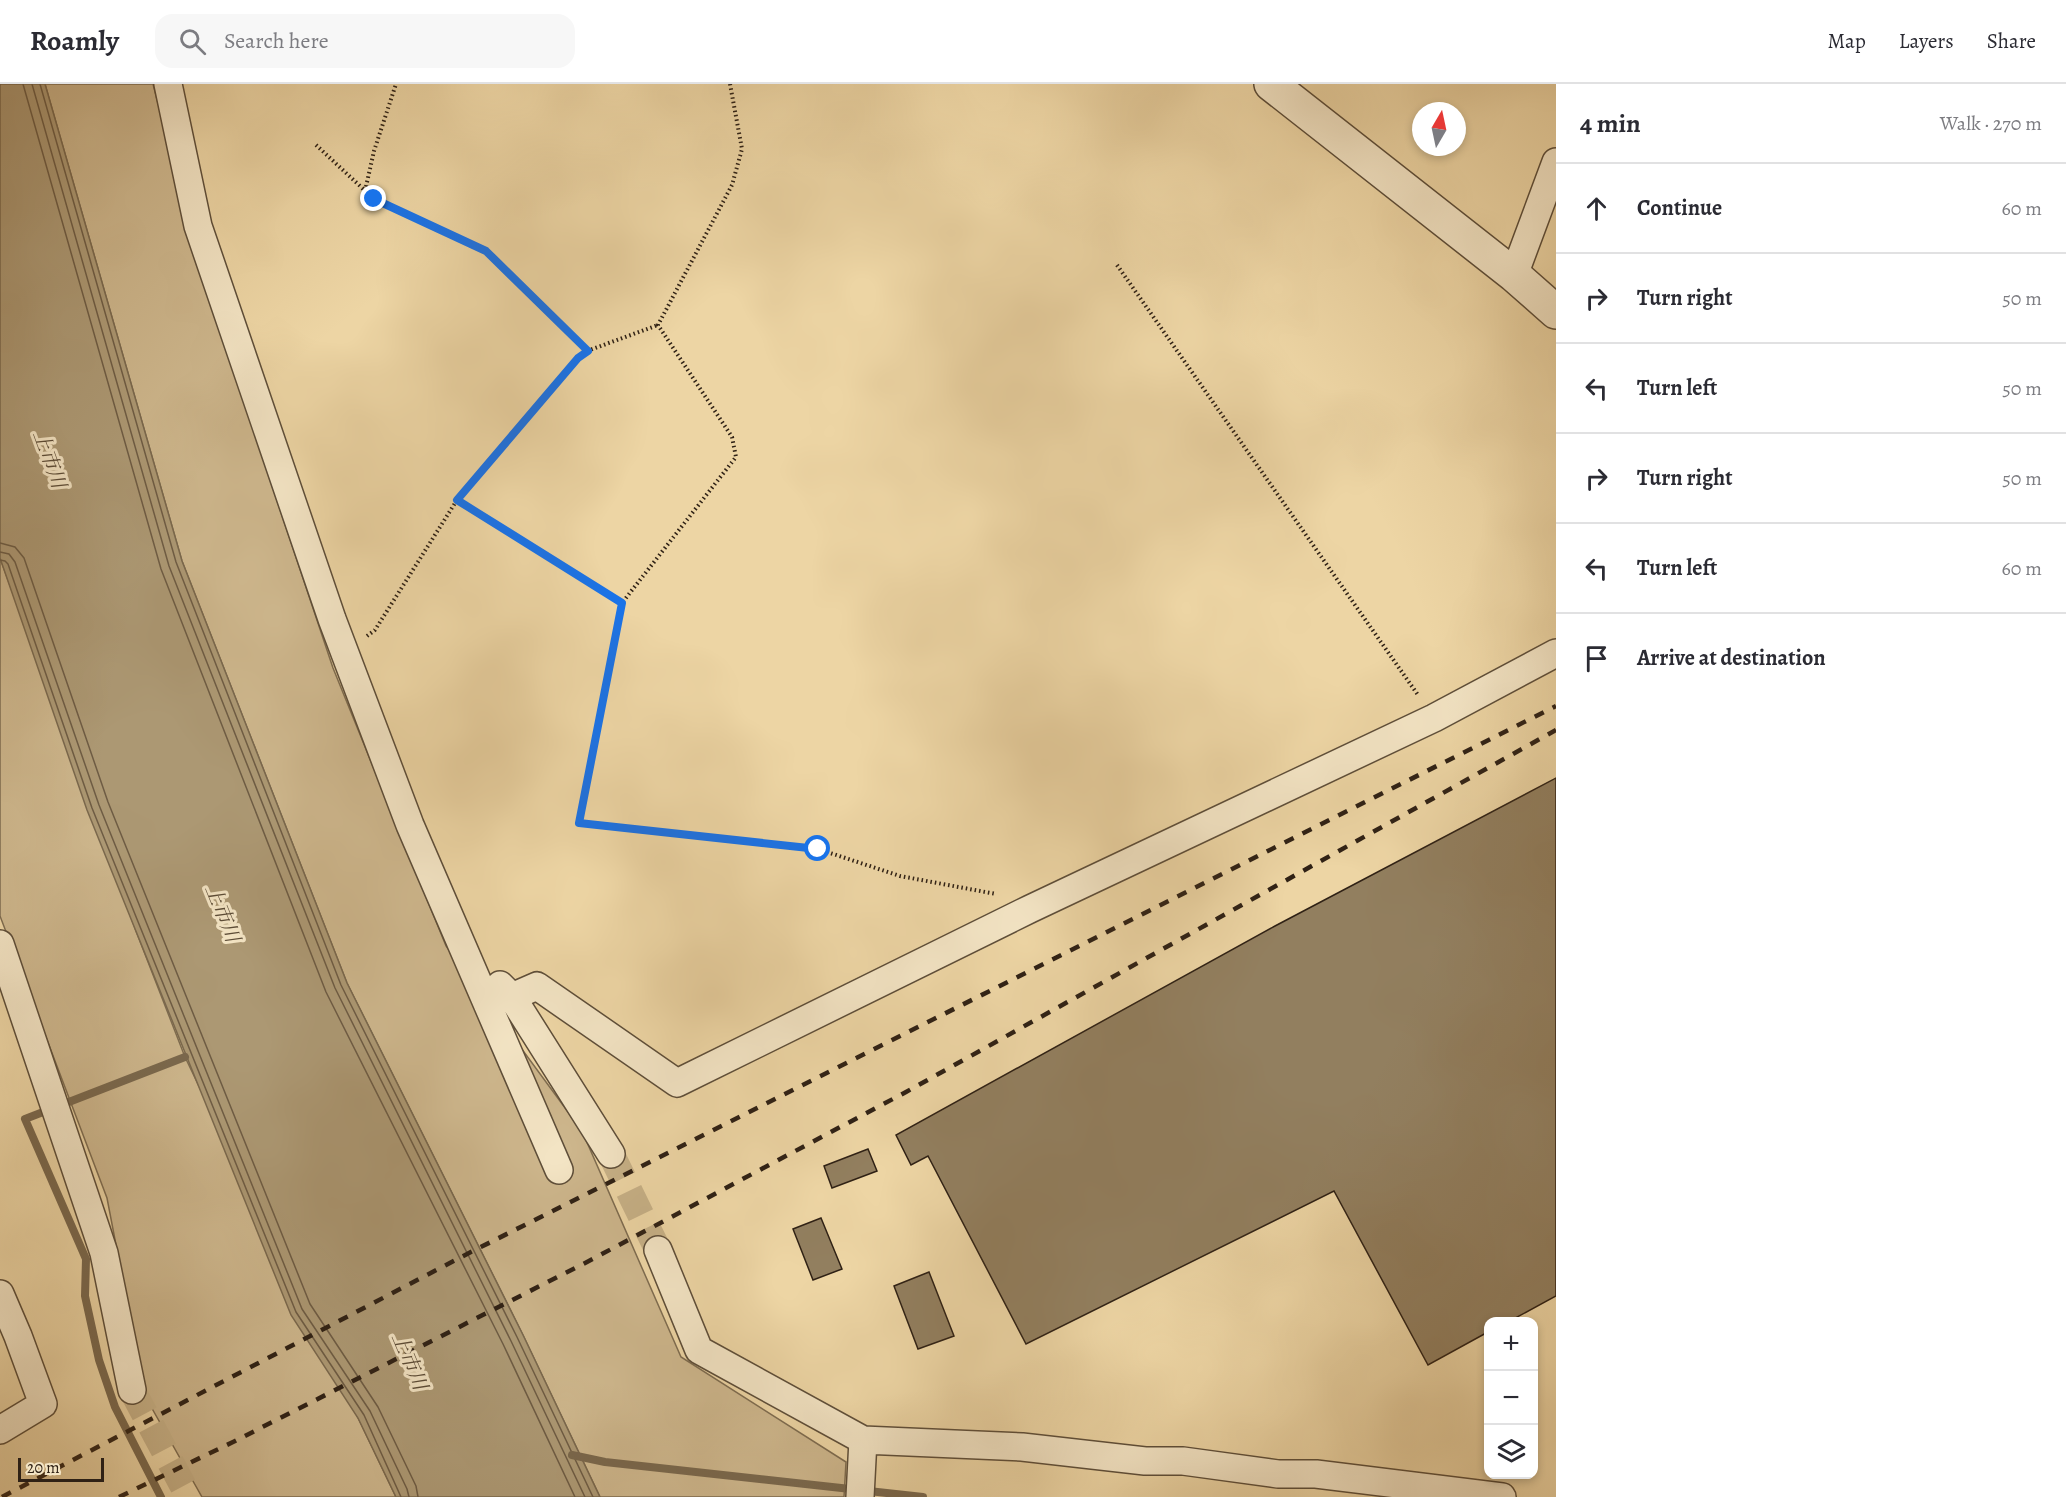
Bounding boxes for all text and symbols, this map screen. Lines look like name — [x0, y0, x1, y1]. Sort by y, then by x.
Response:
search box — [155, 14, 575, 68]
text: Roamly — [30, 22, 119, 60]
icon: search — [176, 25, 209, 58]
text: Search here — [224, 26, 329, 56]
text: Map — [1827, 27, 1866, 55]
text: Layers — [1899, 27, 1954, 55]
text: Share — [1987, 27, 2036, 55]
north arrow — [1412, 102, 1466, 156]
text: 4 min — [1580, 106, 1641, 141]
text: Walk · 270 m — [1940, 110, 2042, 137]
route end — [360, 185, 386, 211]
icon: ahead — [1580, 192, 1613, 225]
text: Continue — [1637, 193, 1722, 223]
text: 60 m — [2002, 195, 2042, 222]
icon: right — [1580, 282, 1613, 315]
text: Turn right — [1637, 283, 1733, 313]
text: 50 m — [2002, 285, 2042, 312]
icon: left — [1580, 372, 1613, 405]
text: Turn left — [1637, 373, 1717, 403]
text: 50 m — [2002, 375, 2042, 402]
water label: 上市川 — [27, 426, 73, 494]
icon: right — [1580, 462, 1613, 495]
text: Turn right — [1637, 463, 1733, 493]
text: 50 m — [2002, 465, 2042, 492]
icon: left — [1580, 552, 1613, 585]
text: Turn left — [1637, 553, 1717, 583]
text: 60 m — [2002, 555, 2042, 582]
icon: arrive — [1580, 642, 1613, 675]
text: Arrive at destination — [1637, 643, 1826, 673]
route start — [804, 835, 830, 861]
water label: 上市川 — [199, 880, 247, 948]
map controls — [1484, 1317, 1538, 1479]
button: + — [1484, 1317, 1538, 1371]
water label: 上市川 — [385, 1328, 434, 1396]
button: − — [1484, 1371, 1538, 1425]
button: layers — [1484, 1425, 1538, 1479]
scale bar — [18, 1455, 104, 1482]
text: 20 m — [27, 1457, 60, 1479]

